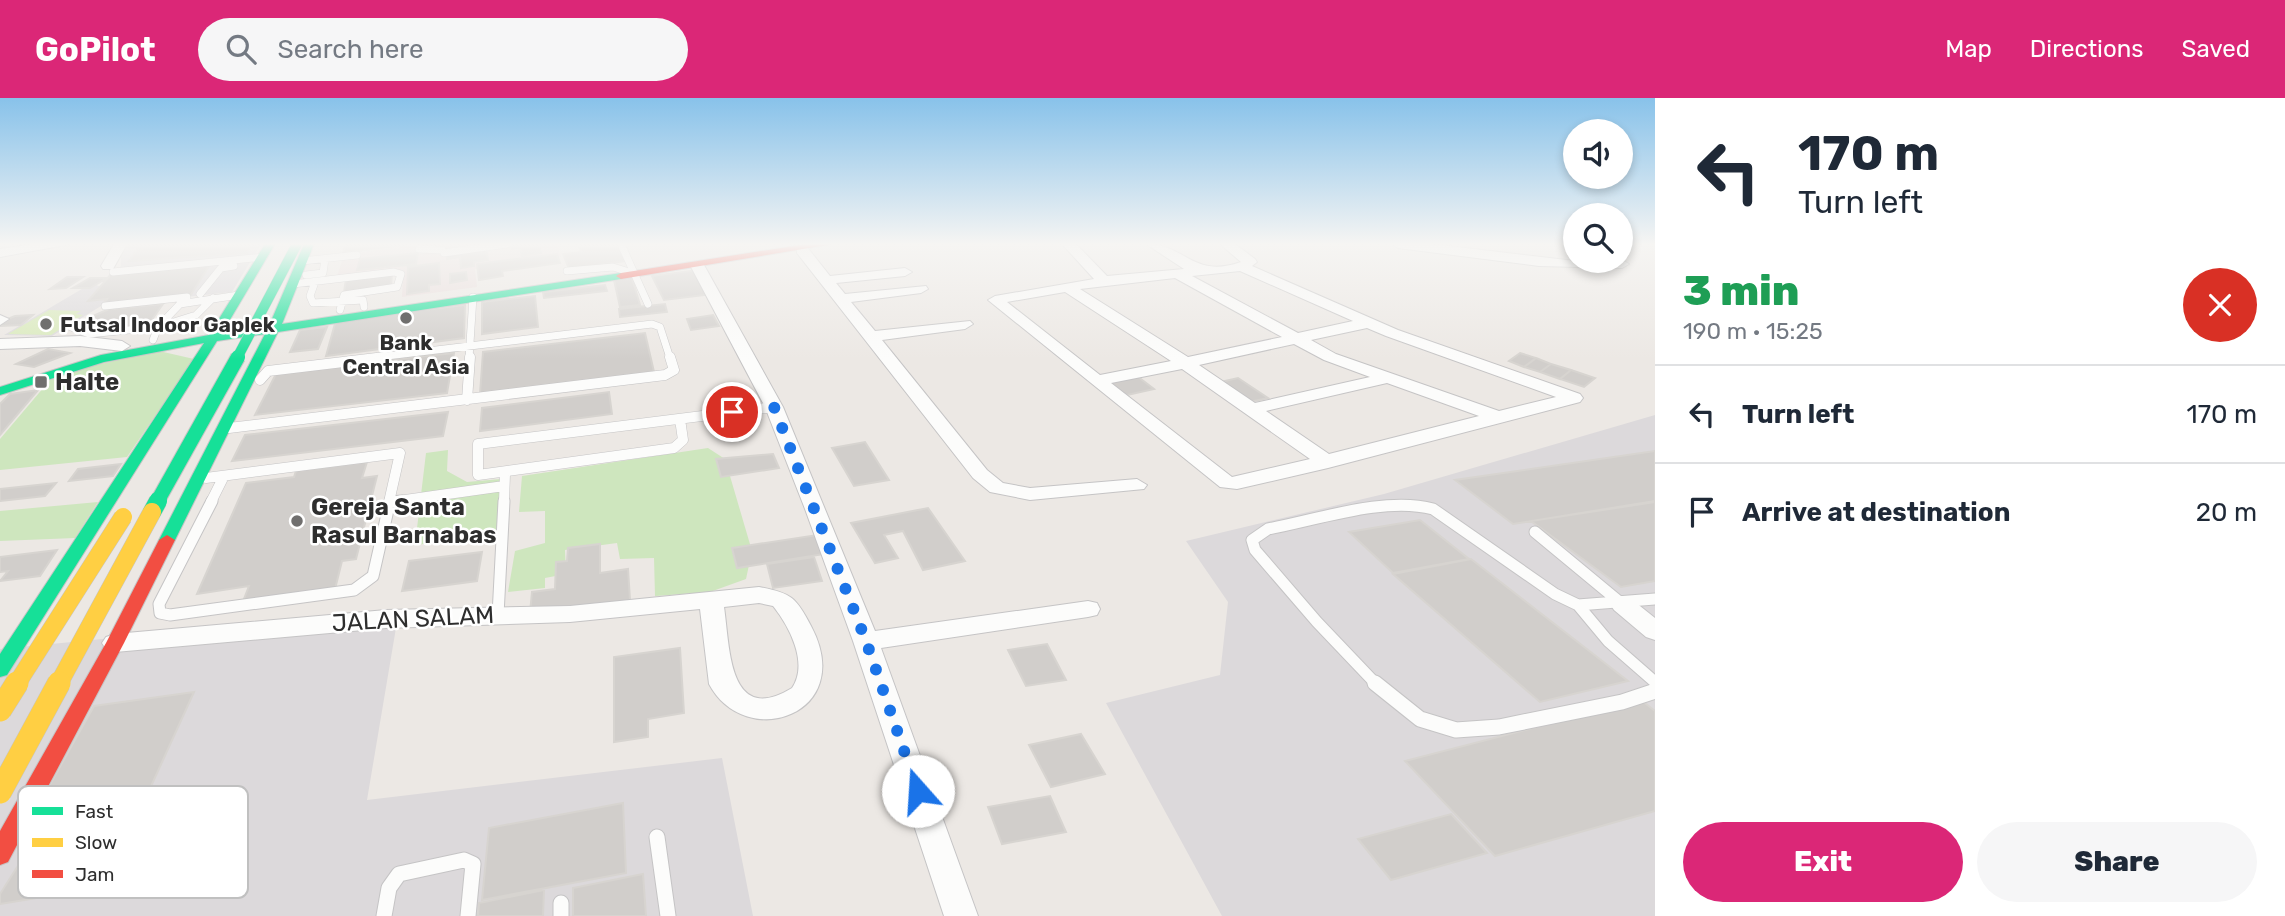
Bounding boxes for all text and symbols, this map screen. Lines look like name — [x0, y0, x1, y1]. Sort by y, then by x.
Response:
search box — [198, 18, 688, 81]
text: GoPilot — [35, 30, 156, 69]
icon: search — [222, 30, 260, 68]
text: Search here — [278, 34, 423, 65]
text: Map — [1945, 35, 1992, 63]
text: Directions — [2030, 35, 2143, 63]
text: Saved — [2181, 35, 2250, 63]
map controls — [1563, 119, 1633, 273]
button: sound — [1563, 119, 1633, 189]
text: 170 m — [1798, 124, 1939, 182]
icon: left — [1683, 126, 1774, 217]
text: Turn left — [1798, 183, 1923, 221]
button: search — [1563, 203, 1633, 273]
text: 3 min — [1683, 266, 1799, 316]
button: close — [2183, 268, 2257, 342]
marker: Bank Central Asia — [398, 310, 414, 326]
place label: Futsal Indoor Gaplek — [60, 312, 276, 337]
marker: Futsal Indoor Gaplek — [38, 316, 54, 332]
text: 190 m · 15:25 — [1683, 317, 1823, 345]
place label: Bank Central Asia — [342, 330, 470, 379]
place label: Halte — [55, 368, 119, 396]
marker: Halte — [33, 374, 49, 390]
pin — [702, 382, 762, 442]
icon: arrive — [713, 393, 751, 431]
icon: left — [1683, 395, 1721, 433]
text: Turn left — [1742, 399, 1854, 430]
text: 170 m — [2187, 399, 2257, 430]
place label: Gereja Santa Rasul Barnabas — [311, 493, 497, 549]
icon: arrive — [1683, 493, 1721, 531]
text: Arrive at destination — [1742, 497, 2010, 528]
text: 20 m — [2196, 497, 2257, 528]
marker: Gereja Santa Rasul Barnabas — [289, 513, 305, 529]
street label: JALAN SALAM — [331, 601, 495, 637]
position arrow — [881, 754, 955, 828]
legend — [18, 786, 248, 898]
text: Fast — [75, 800, 114, 823]
button: Exit — [1683, 822, 1963, 902]
button: Share — [1977, 822, 2257, 902]
text: Slow — [75, 831, 117, 854]
text: Jam — [75, 863, 114, 886]

